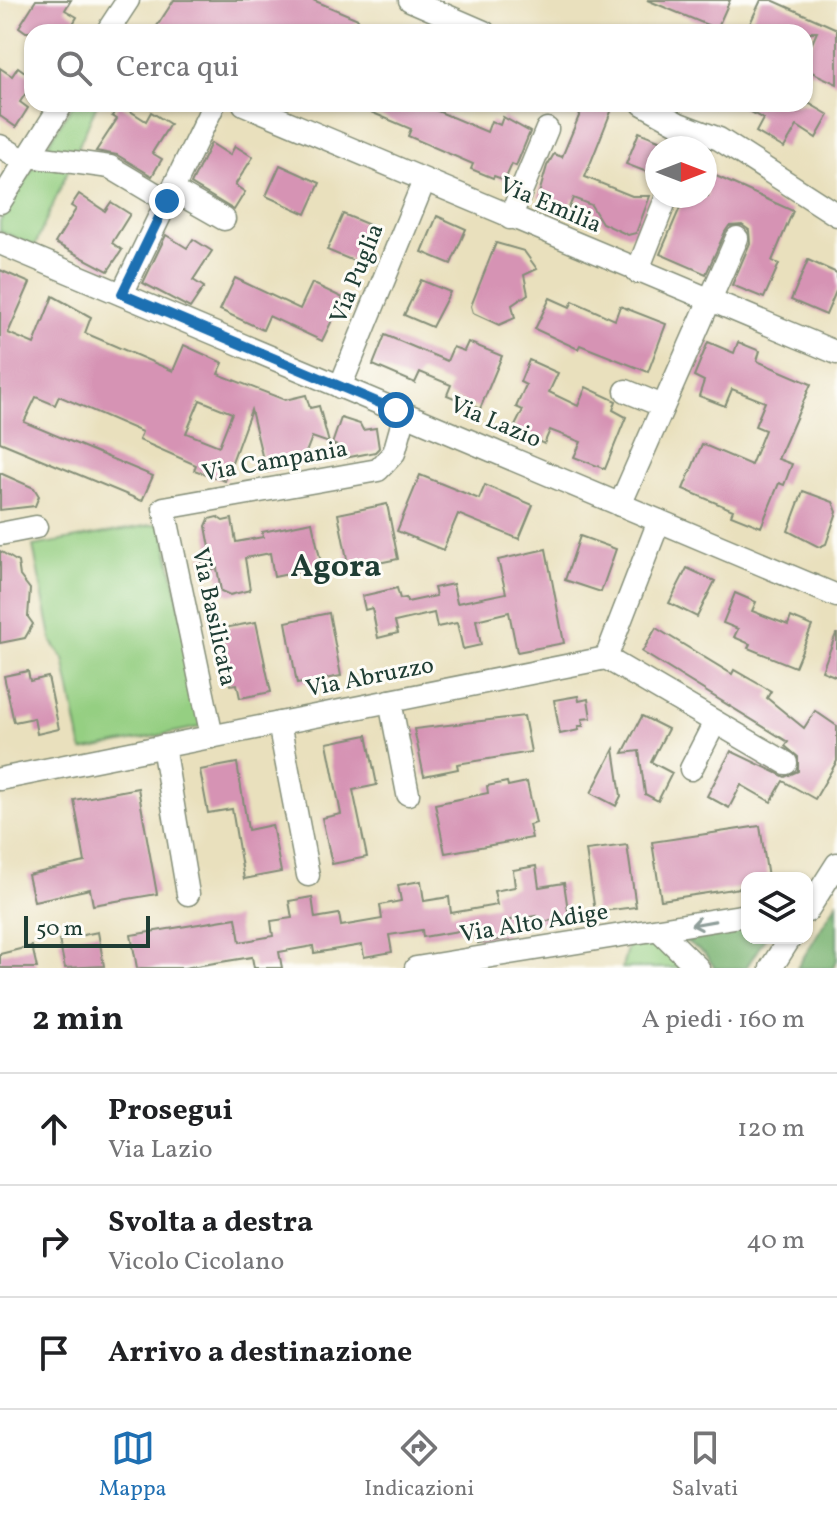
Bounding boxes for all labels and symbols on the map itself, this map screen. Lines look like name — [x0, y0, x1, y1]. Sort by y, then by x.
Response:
north arrow — [645, 136, 717, 208]
street label: Via Emilia — [493, 169, 607, 243]
route end — [149, 183, 185, 219]
street label: Via Puglia — [323, 219, 393, 329]
street label: Via Lazio — [444, 388, 546, 458]
route start — [378, 392, 414, 428]
street label: Via Campania — [200, 432, 350, 492]
street label: Via Basilicata — [182, 545, 244, 689]
district label: Agora — [290, 546, 382, 590]
street label: Via Abruzzo — [303, 649, 437, 707]
street label: Via Alto Adige — [457, 895, 611, 953]
scale bar — [24, 912, 150, 948]
one-way arrow — [691, 916, 716, 931]

